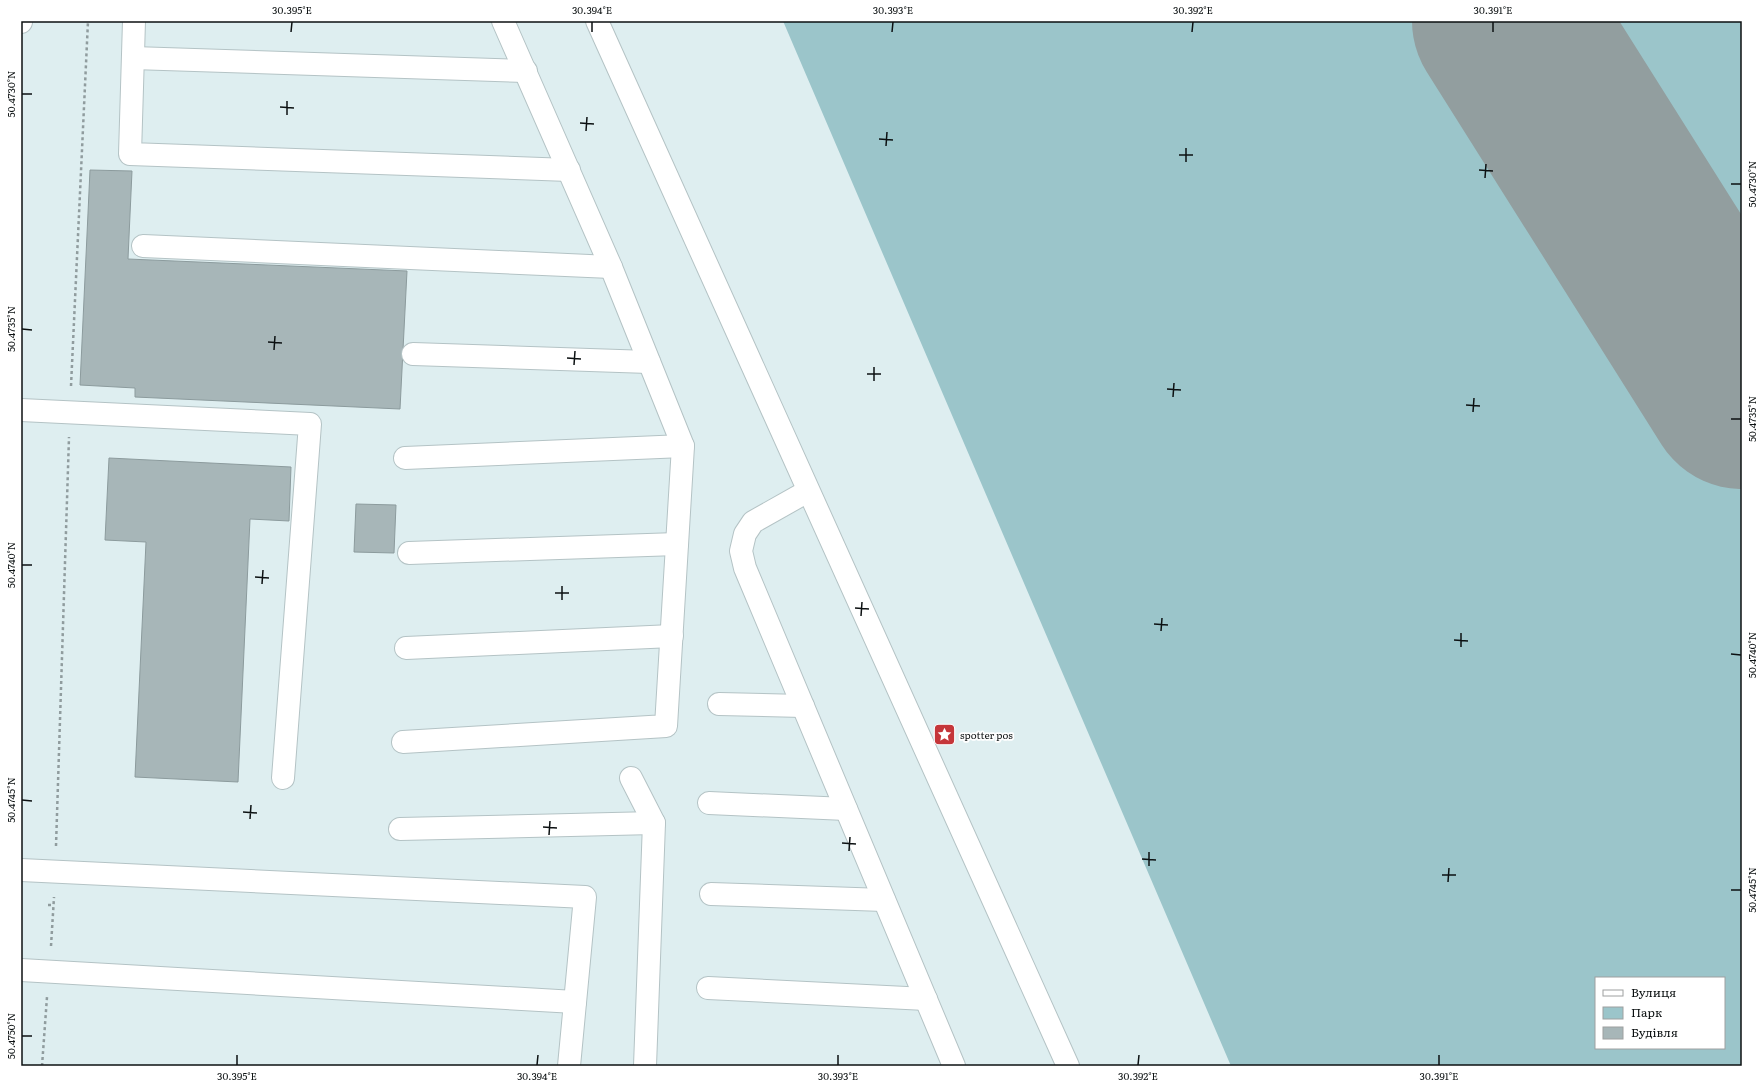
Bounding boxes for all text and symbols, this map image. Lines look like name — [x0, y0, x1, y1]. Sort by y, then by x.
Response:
text: 30.395°E — [272, 2, 312, 17]
text: 30.394°E — [572, 2, 612, 17]
text: 30.393°E — [873, 2, 913, 17]
text: 30.392°E — [1173, 2, 1213, 17]
text: 30.391°E — [1474, 2, 1512, 17]
text: 50.4730°N — [3, 71, 18, 117]
text: 50.4730°N — [1744, 161, 1759, 207]
text: 50.4735°N — [3, 306, 18, 352]
text: 50.4735°N — [1744, 396, 1759, 442]
text: 50.4740°N — [3, 542, 18, 588]
text: 50.4740°N — [1744, 632, 1759, 678]
place icon: spotter pos — [931, 722, 957, 748]
place label: spotter pos — [960, 727, 1013, 742]
text: 50.4745°N — [3, 777, 18, 823]
text: 50.4745°N — [1744, 867, 1759, 913]
legend — [1595, 977, 1725, 1049]
text: Вулиця — [1631, 983, 1676, 1001]
text: Парк — [1631, 1003, 1662, 1021]
text: 50.4750°N — [3, 1013, 18, 1059]
text: Будівля — [1631, 1023, 1678, 1041]
text: 30.395°E — [217, 1068, 257, 1083]
text: 30.394°E — [517, 1068, 557, 1083]
text: 30.393°E — [818, 1068, 858, 1083]
text: 30.392°E — [1118, 1068, 1158, 1083]
text: 30.391°E — [1420, 1068, 1458, 1083]

